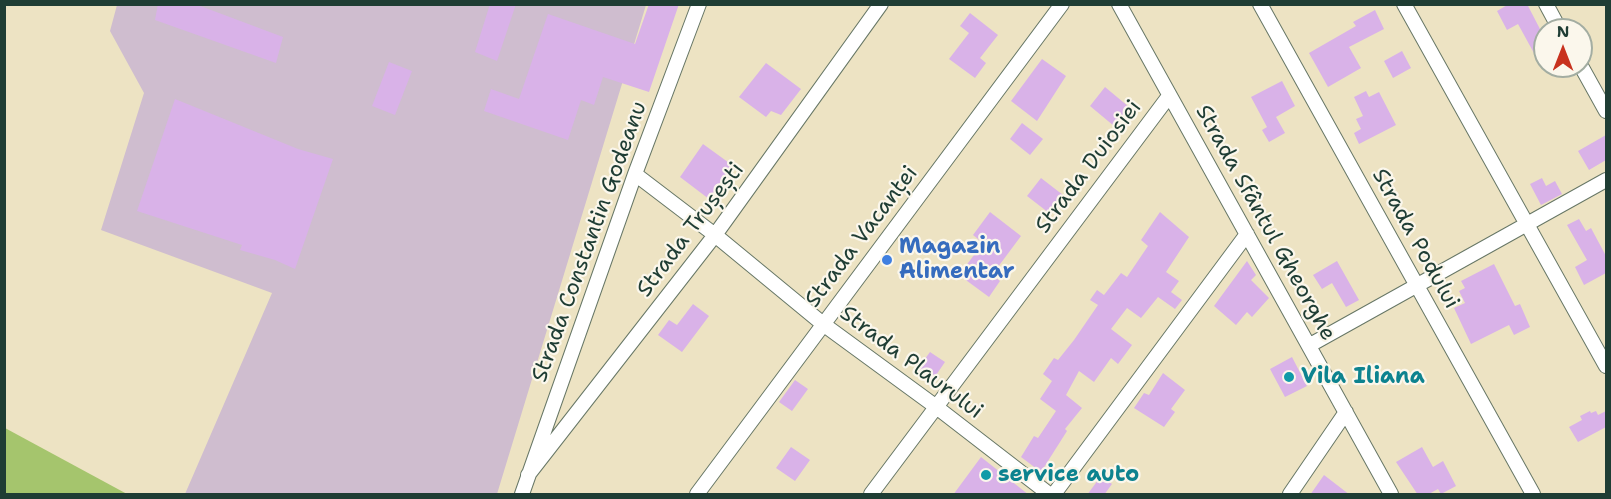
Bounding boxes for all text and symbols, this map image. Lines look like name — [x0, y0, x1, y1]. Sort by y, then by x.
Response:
north arrow — [1533, 18, 1593, 78]
text: N — [1557, 21, 1569, 42]
street label: Strada Duiosiei — [1030, 95, 1148, 239]
street label: Strada Constantin Godeanu — [527, 98, 653, 386]
street label: Strada Sfântul Gheorghe — [1189, 101, 1341, 345]
street label: Strada Trușești — [632, 158, 750, 302]
street label: Strada Vacanței — [800, 161, 924, 313]
street label: Strada Podului — [1366, 164, 1464, 314]
place label: Magazin Alimentar — [899, 234, 1015, 286]
marker: Magazin Alimentar — [880, 253, 894, 267]
street label: Strada Plaurului — [834, 301, 988, 425]
place label: Vila Iliana — [1301, 364, 1425, 390]
marker: Vila Iliana — [1282, 370, 1296, 384]
place label: service auto — [998, 462, 1139, 488]
marker: service auto — [979, 468, 993, 482]

